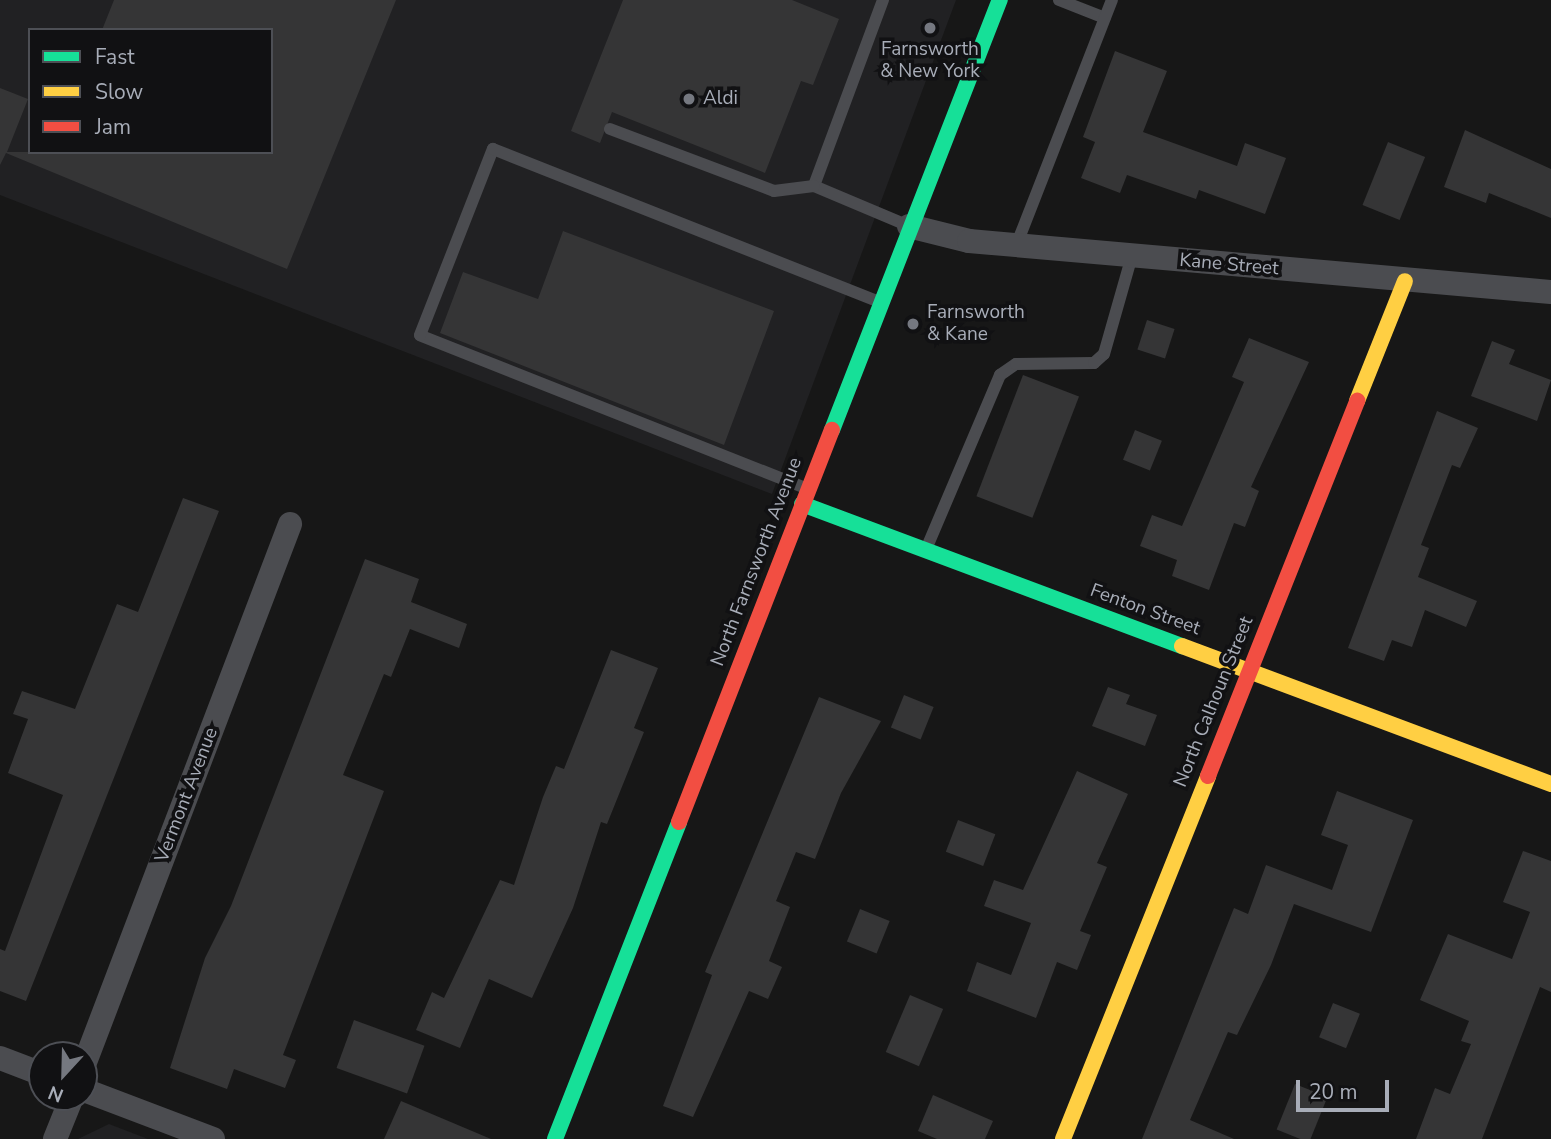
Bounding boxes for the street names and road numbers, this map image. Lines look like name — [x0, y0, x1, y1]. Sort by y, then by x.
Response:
street label: Kane Street — [1178, 249, 1280, 281]
street label: North Farnsworth Avenue — [707, 454, 807, 670]
street label: Fenton Street — [1087, 580, 1203, 640]
street label: North Calhoun Street — [1169, 613, 1259, 791]
street label: Vermont Avenue — [151, 724, 223, 866]

